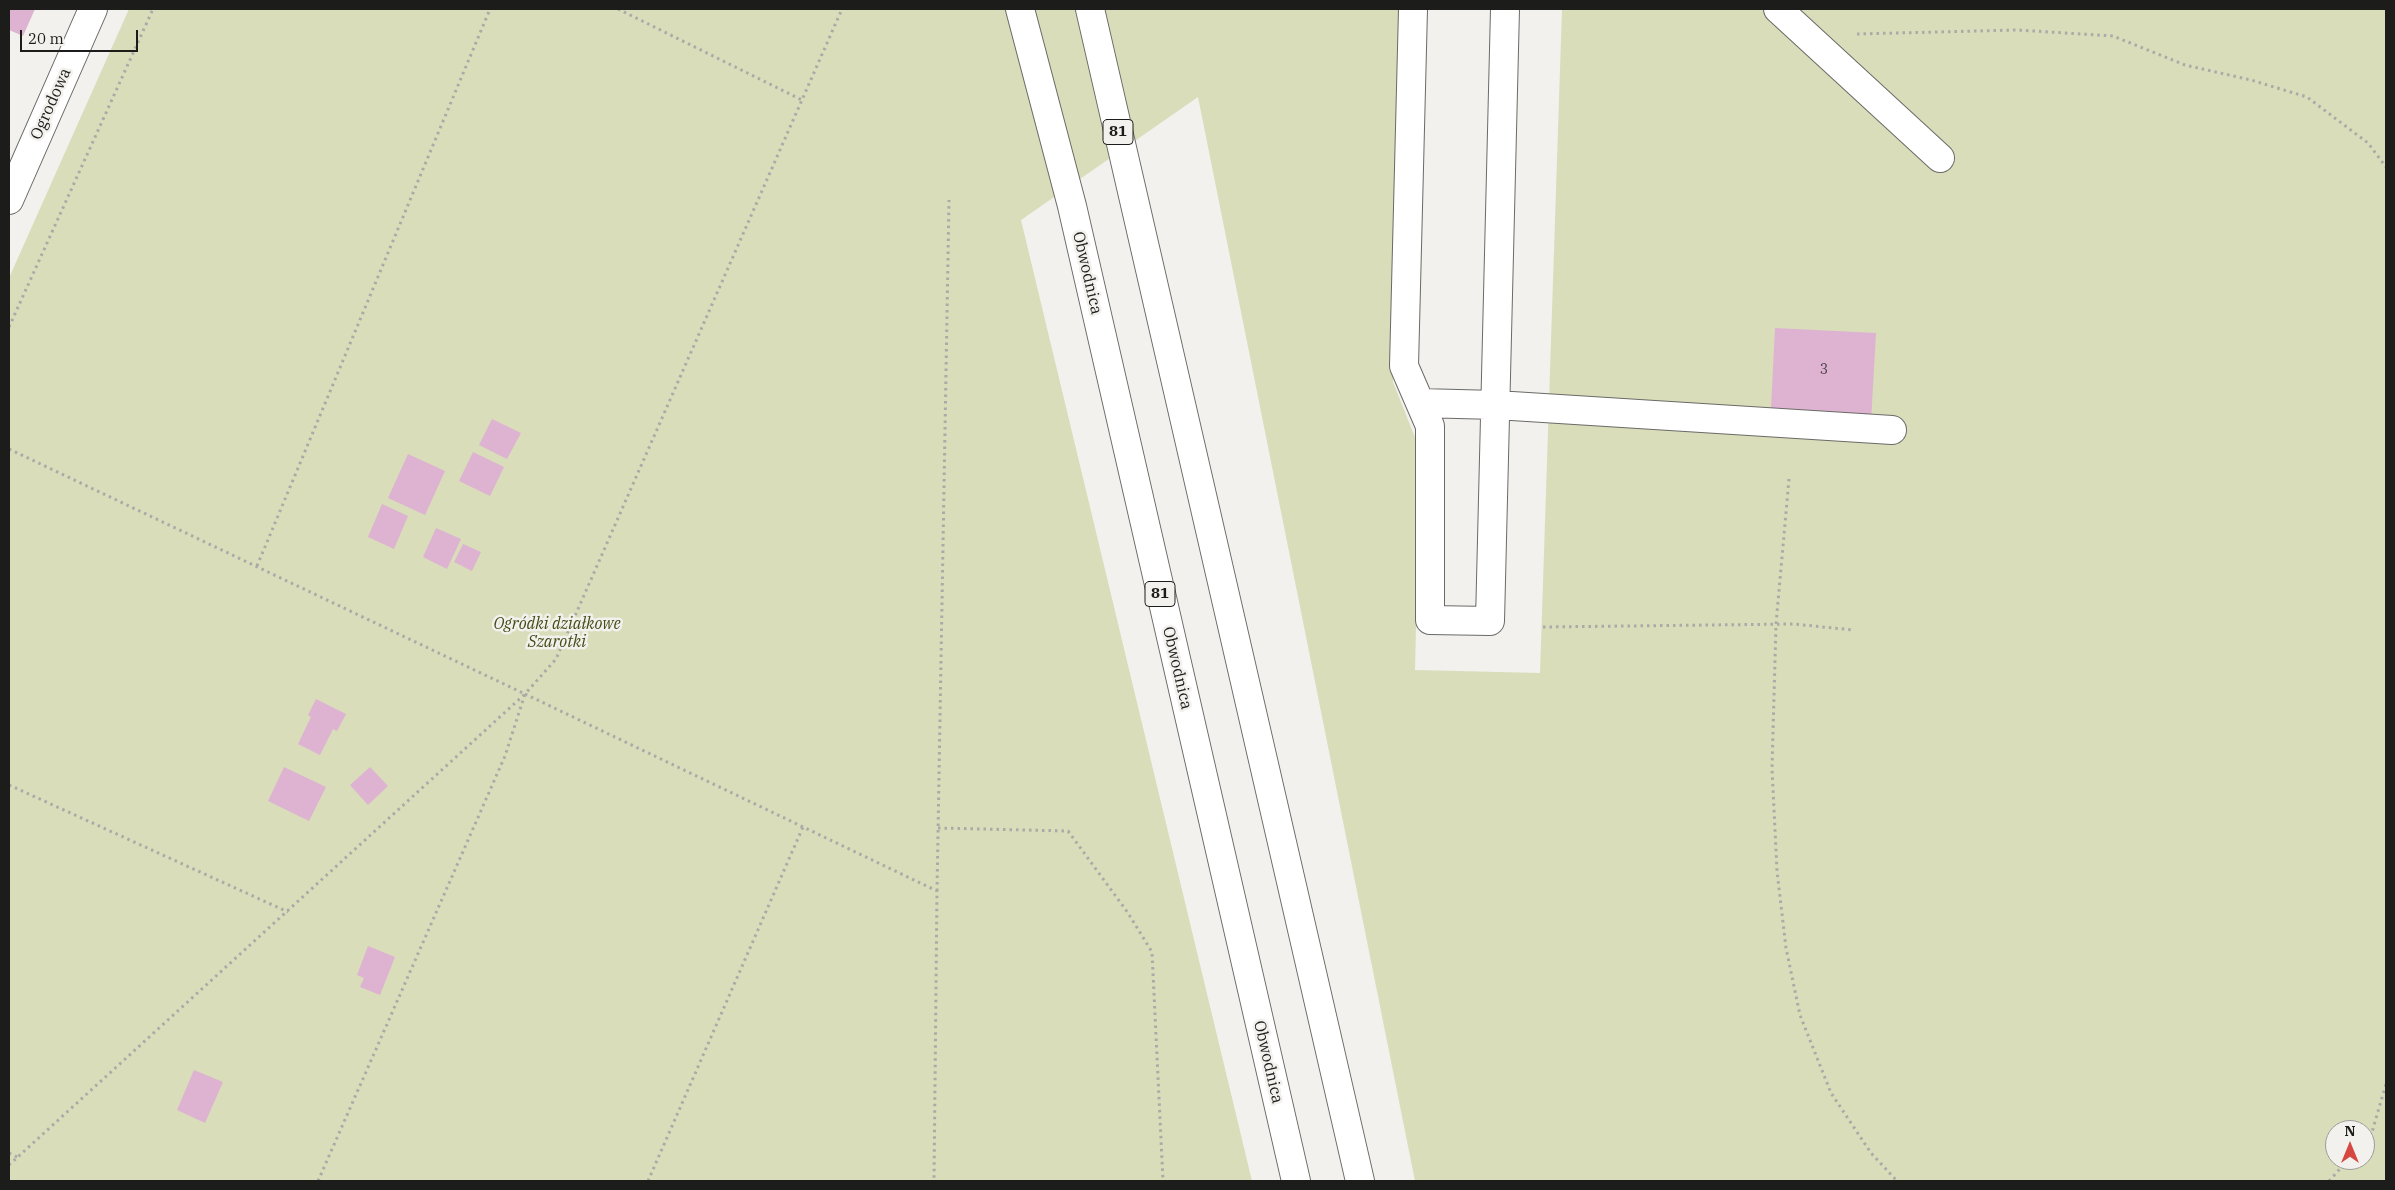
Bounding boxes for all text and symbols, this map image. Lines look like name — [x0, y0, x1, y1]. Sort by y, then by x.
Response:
scale bar — [22, 20, 140, 52]
text: 20 m — [28, 29, 64, 48]
street label: Ogrodowa — [27, 65, 75, 143]
road number: 81 — [1103, 120, 1133, 144]
street label: Obwodnica — [1068, 230, 1106, 316]
house number: 3 — [1820, 362, 1828, 378]
road number: 81 — [1145, 582, 1175, 606]
park label: Ogródki działkowe Szarotki — [493, 614, 621, 652]
street label: Obwodnica — [1158, 625, 1196, 711]
street label: Obwodnica — [1249, 1019, 1287, 1105]
north arrow — [2325, 1120, 2375, 1170]
text: N — [2344, 1122, 2356, 1140]

